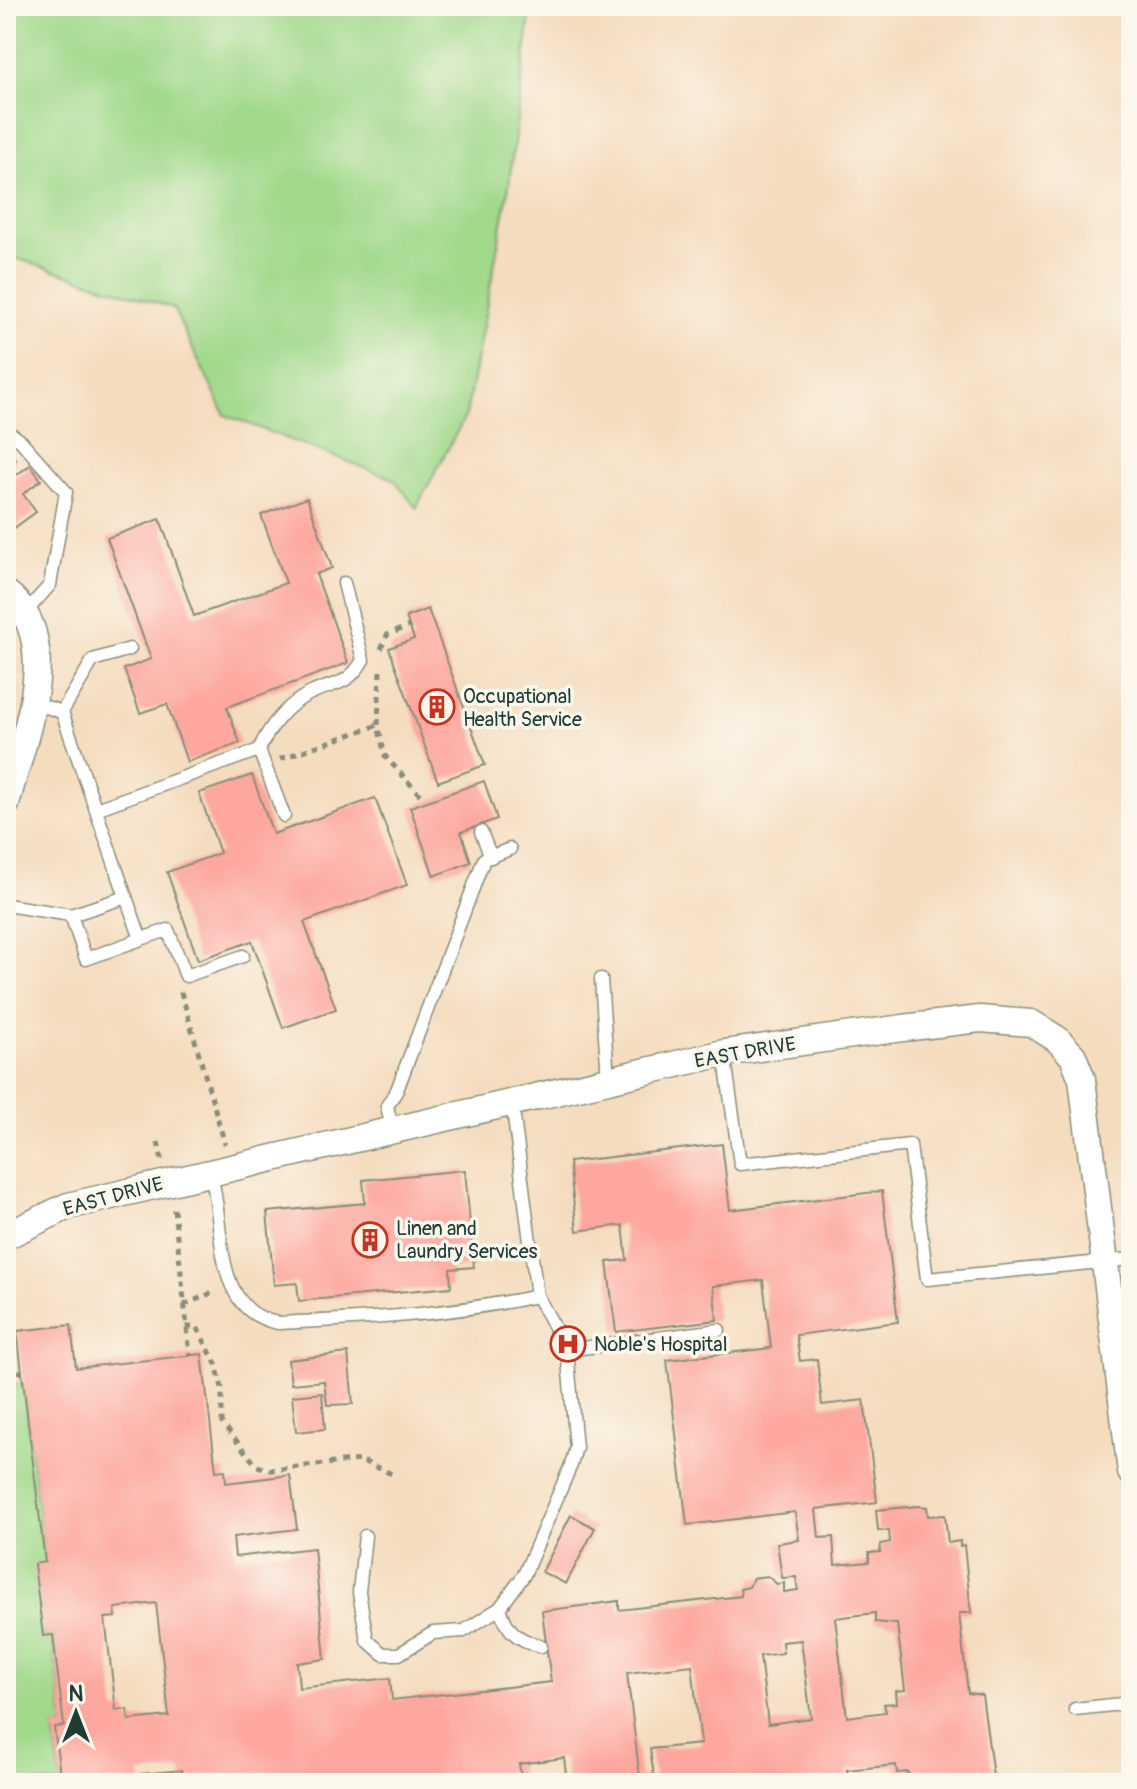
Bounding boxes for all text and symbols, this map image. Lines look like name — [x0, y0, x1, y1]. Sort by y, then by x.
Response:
place label: Occupational Health Service — [463, 684, 582, 732]
building icon: Occupational Health Service — [418, 688, 456, 726]
street label: EAST DRIVE — [692, 1031, 798, 1074]
street label: EAST DRIVE — [60, 1171, 166, 1222]
place label: Linen and Laundry Services — [396, 1216, 538, 1264]
building icon: Linen and Laundry Services — [351, 1221, 389, 1259]
hospital icon: Noble's Hospital — [549, 1325, 587, 1363]
place label: Noble's Hospital — [594, 1332, 727, 1357]
north arrow — [36, 1673, 116, 1753]
text: N — [69, 1680, 84, 1708]

